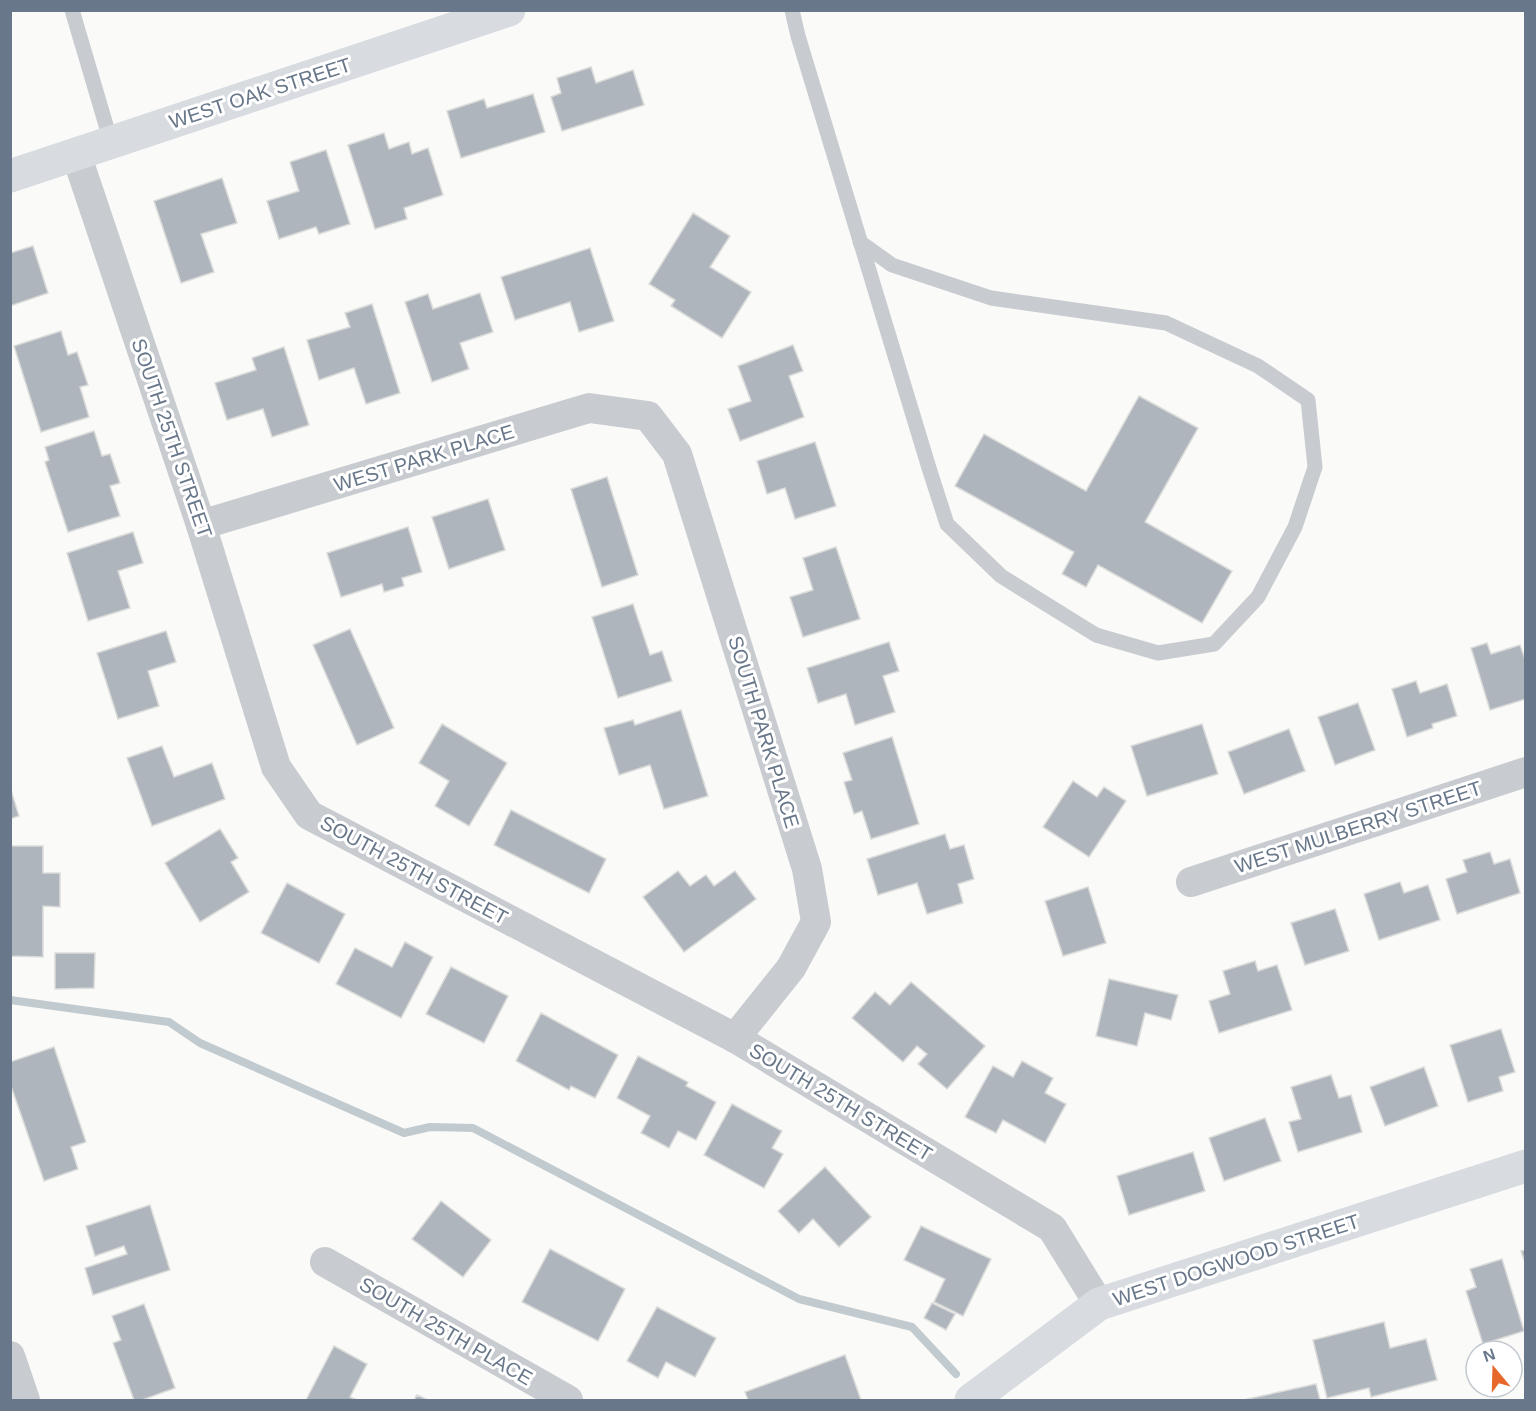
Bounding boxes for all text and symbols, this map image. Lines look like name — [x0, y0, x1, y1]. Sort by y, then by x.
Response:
street label: WEST OAK STREET — [166, 53, 354, 133]
street label: SOUTH 25TH STREET — [128, 336, 216, 540]
street label: WEST PARK PLACE — [331, 420, 517, 496]
street label: SOUTH PARK PLACE — [724, 633, 804, 831]
street label: WEST MULBERRY STREET — [1232, 777, 1484, 877]
street label: SOUTH 25TH STREET — [317, 811, 511, 929]
street label: SOUTH 25TH STREET — [746, 1039, 936, 1165]
street label: WEST DOGWOOD STREET — [1110, 1210, 1362, 1310]
street label: SOUTH 25TH PLACE — [356, 1273, 536, 1389]
north arrow — [1464, 1339, 1524, 1399]
text: N — [1481, 1345, 1498, 1365]

